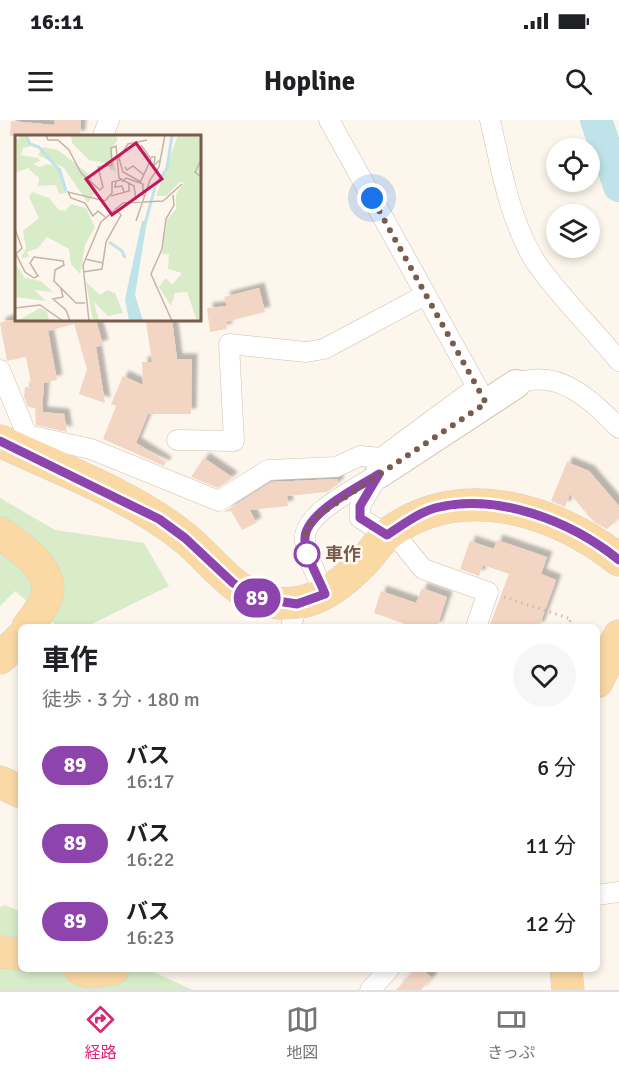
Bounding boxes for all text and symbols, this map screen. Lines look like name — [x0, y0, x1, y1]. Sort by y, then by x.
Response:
text: 16:11 — [30, 8, 84, 35]
icon: menu — [24, 65, 57, 98]
text: Hopline — [264, 65, 355, 98]
icon: search — [562, 65, 595, 98]
inset map — [15, 135, 201, 321]
map controls — [546, 138, 600, 258]
button: locate — [546, 138, 600, 192]
your location — [357, 183, 387, 213]
button: layers — [546, 204, 600, 258]
marker: 車作 — [294, 541, 320, 567]
place label: 車作 — [325, 543, 361, 565]
line badge: 89 — [230, 578, 284, 618]
text: 89 — [246, 585, 268, 611]
text: 車作 — [42, 643, 98, 677]
button: heart — [513, 644, 576, 707]
text: 徒歩 · 3 分 · 180 m — [42, 687, 200, 712]
text: バス — [126, 742, 170, 769]
text: 89 — [64, 752, 86, 778]
text: 6 分 — [537, 754, 576, 781]
text: 16:17 — [126, 769, 175, 794]
text: バス — [126, 820, 170, 847]
text: 89 — [64, 830, 86, 856]
text: 11 分 — [525, 832, 576, 859]
text: 16:22 — [126, 847, 175, 872]
text: バス — [126, 898, 170, 925]
text: 89 — [64, 908, 86, 934]
text: 12 分 — [525, 910, 576, 937]
text: 16:23 — [126, 925, 175, 950]
tab: 経路 — [84, 1003, 117, 1063]
tab: 地図 — [286, 1003, 319, 1063]
tab: きっぷ — [487, 1003, 535, 1063]

